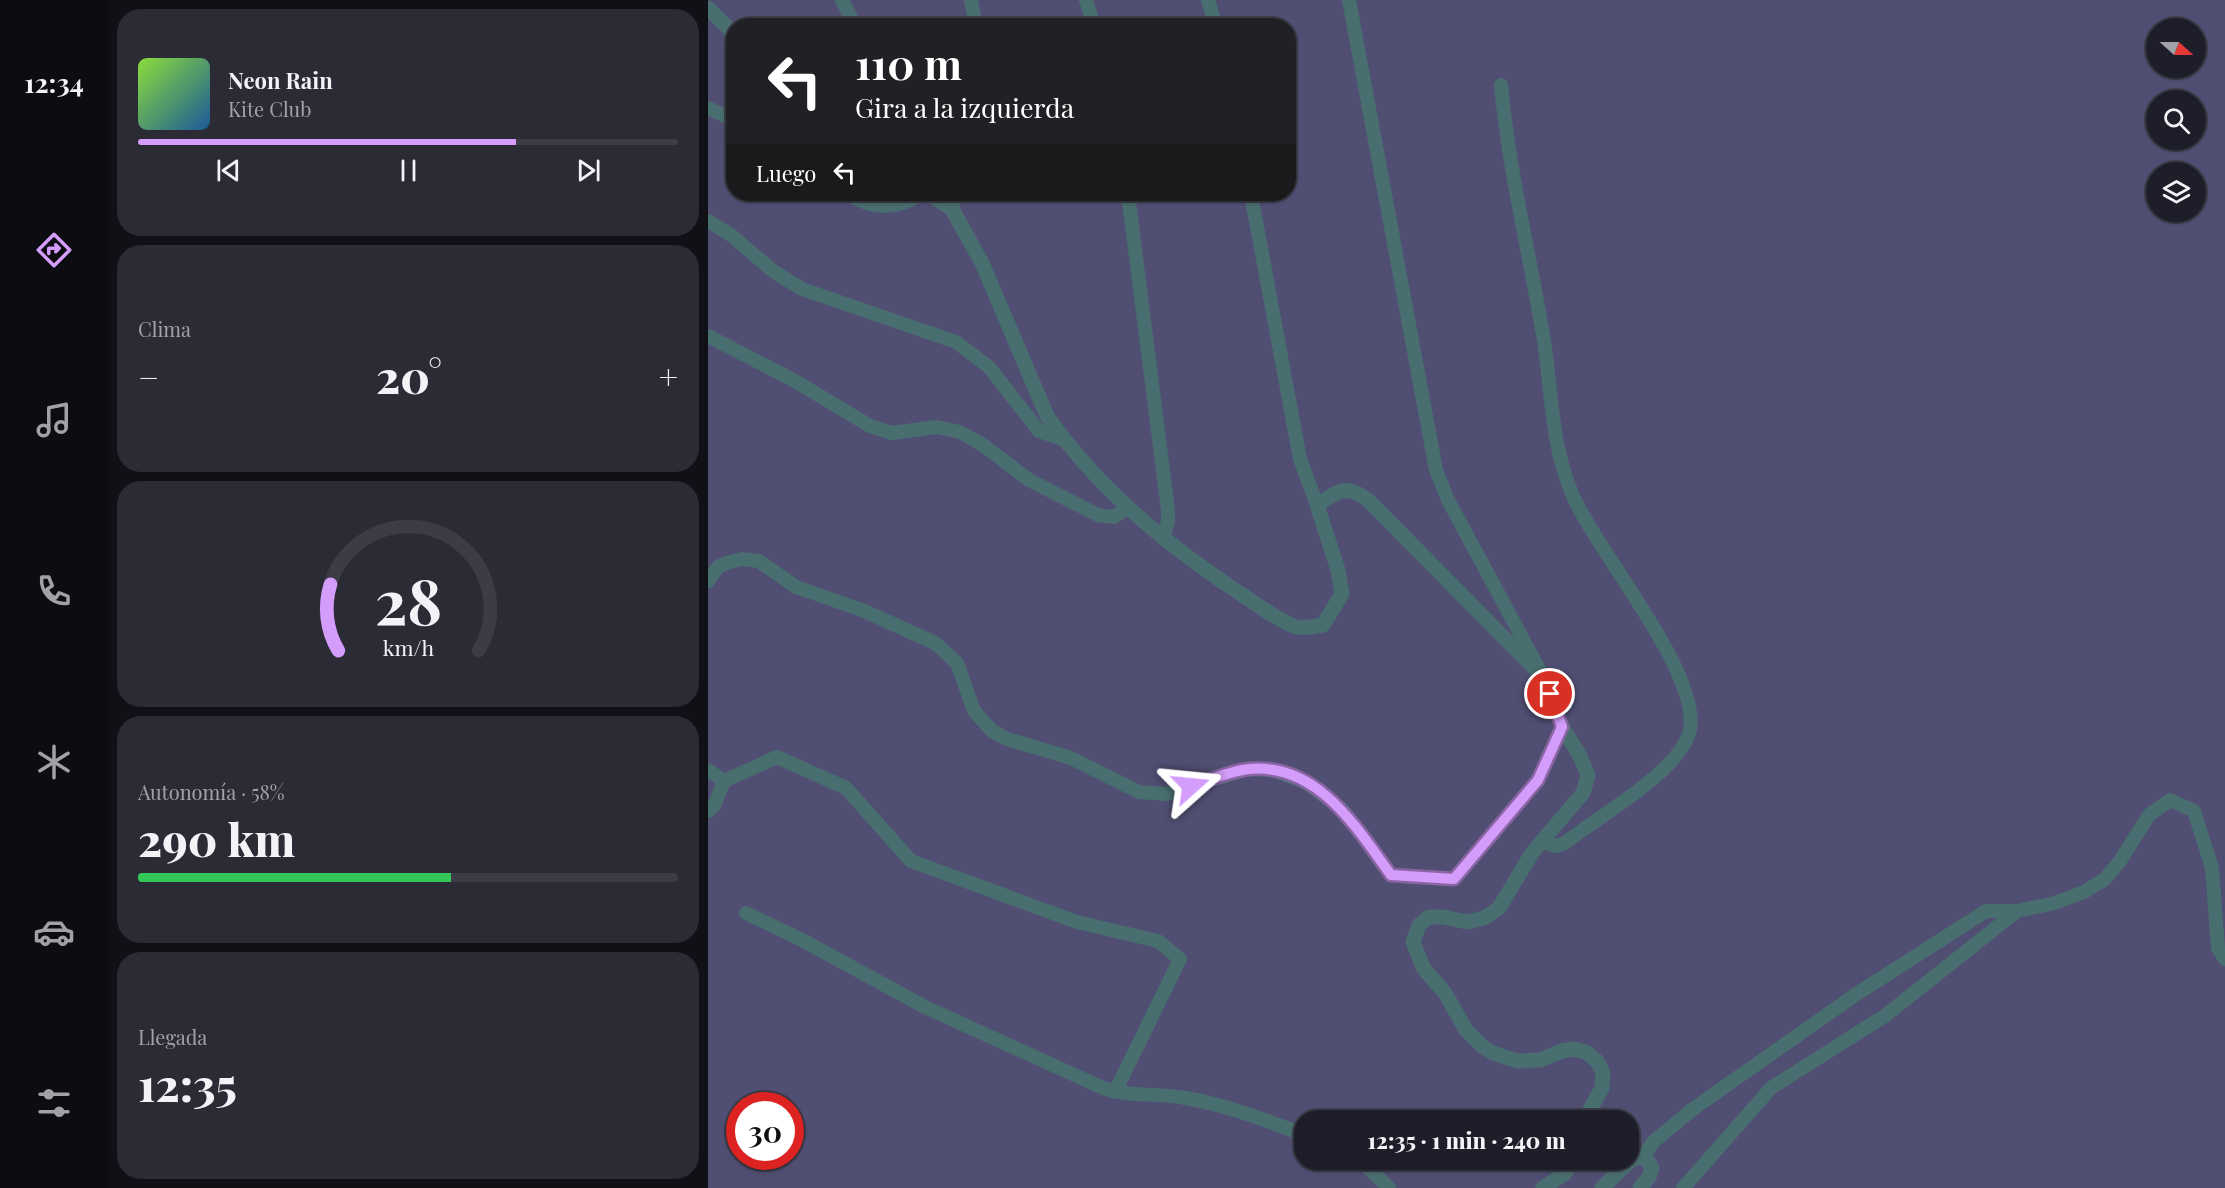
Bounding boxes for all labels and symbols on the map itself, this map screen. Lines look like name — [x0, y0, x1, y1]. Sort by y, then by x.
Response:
north arrow — [2146, 18, 2206, 78]
pin — [1524, 668, 1575, 719]
position arrow — [1159, 754, 1223, 818]
speed limit sign: 30 — [726, 1092, 804, 1170]

